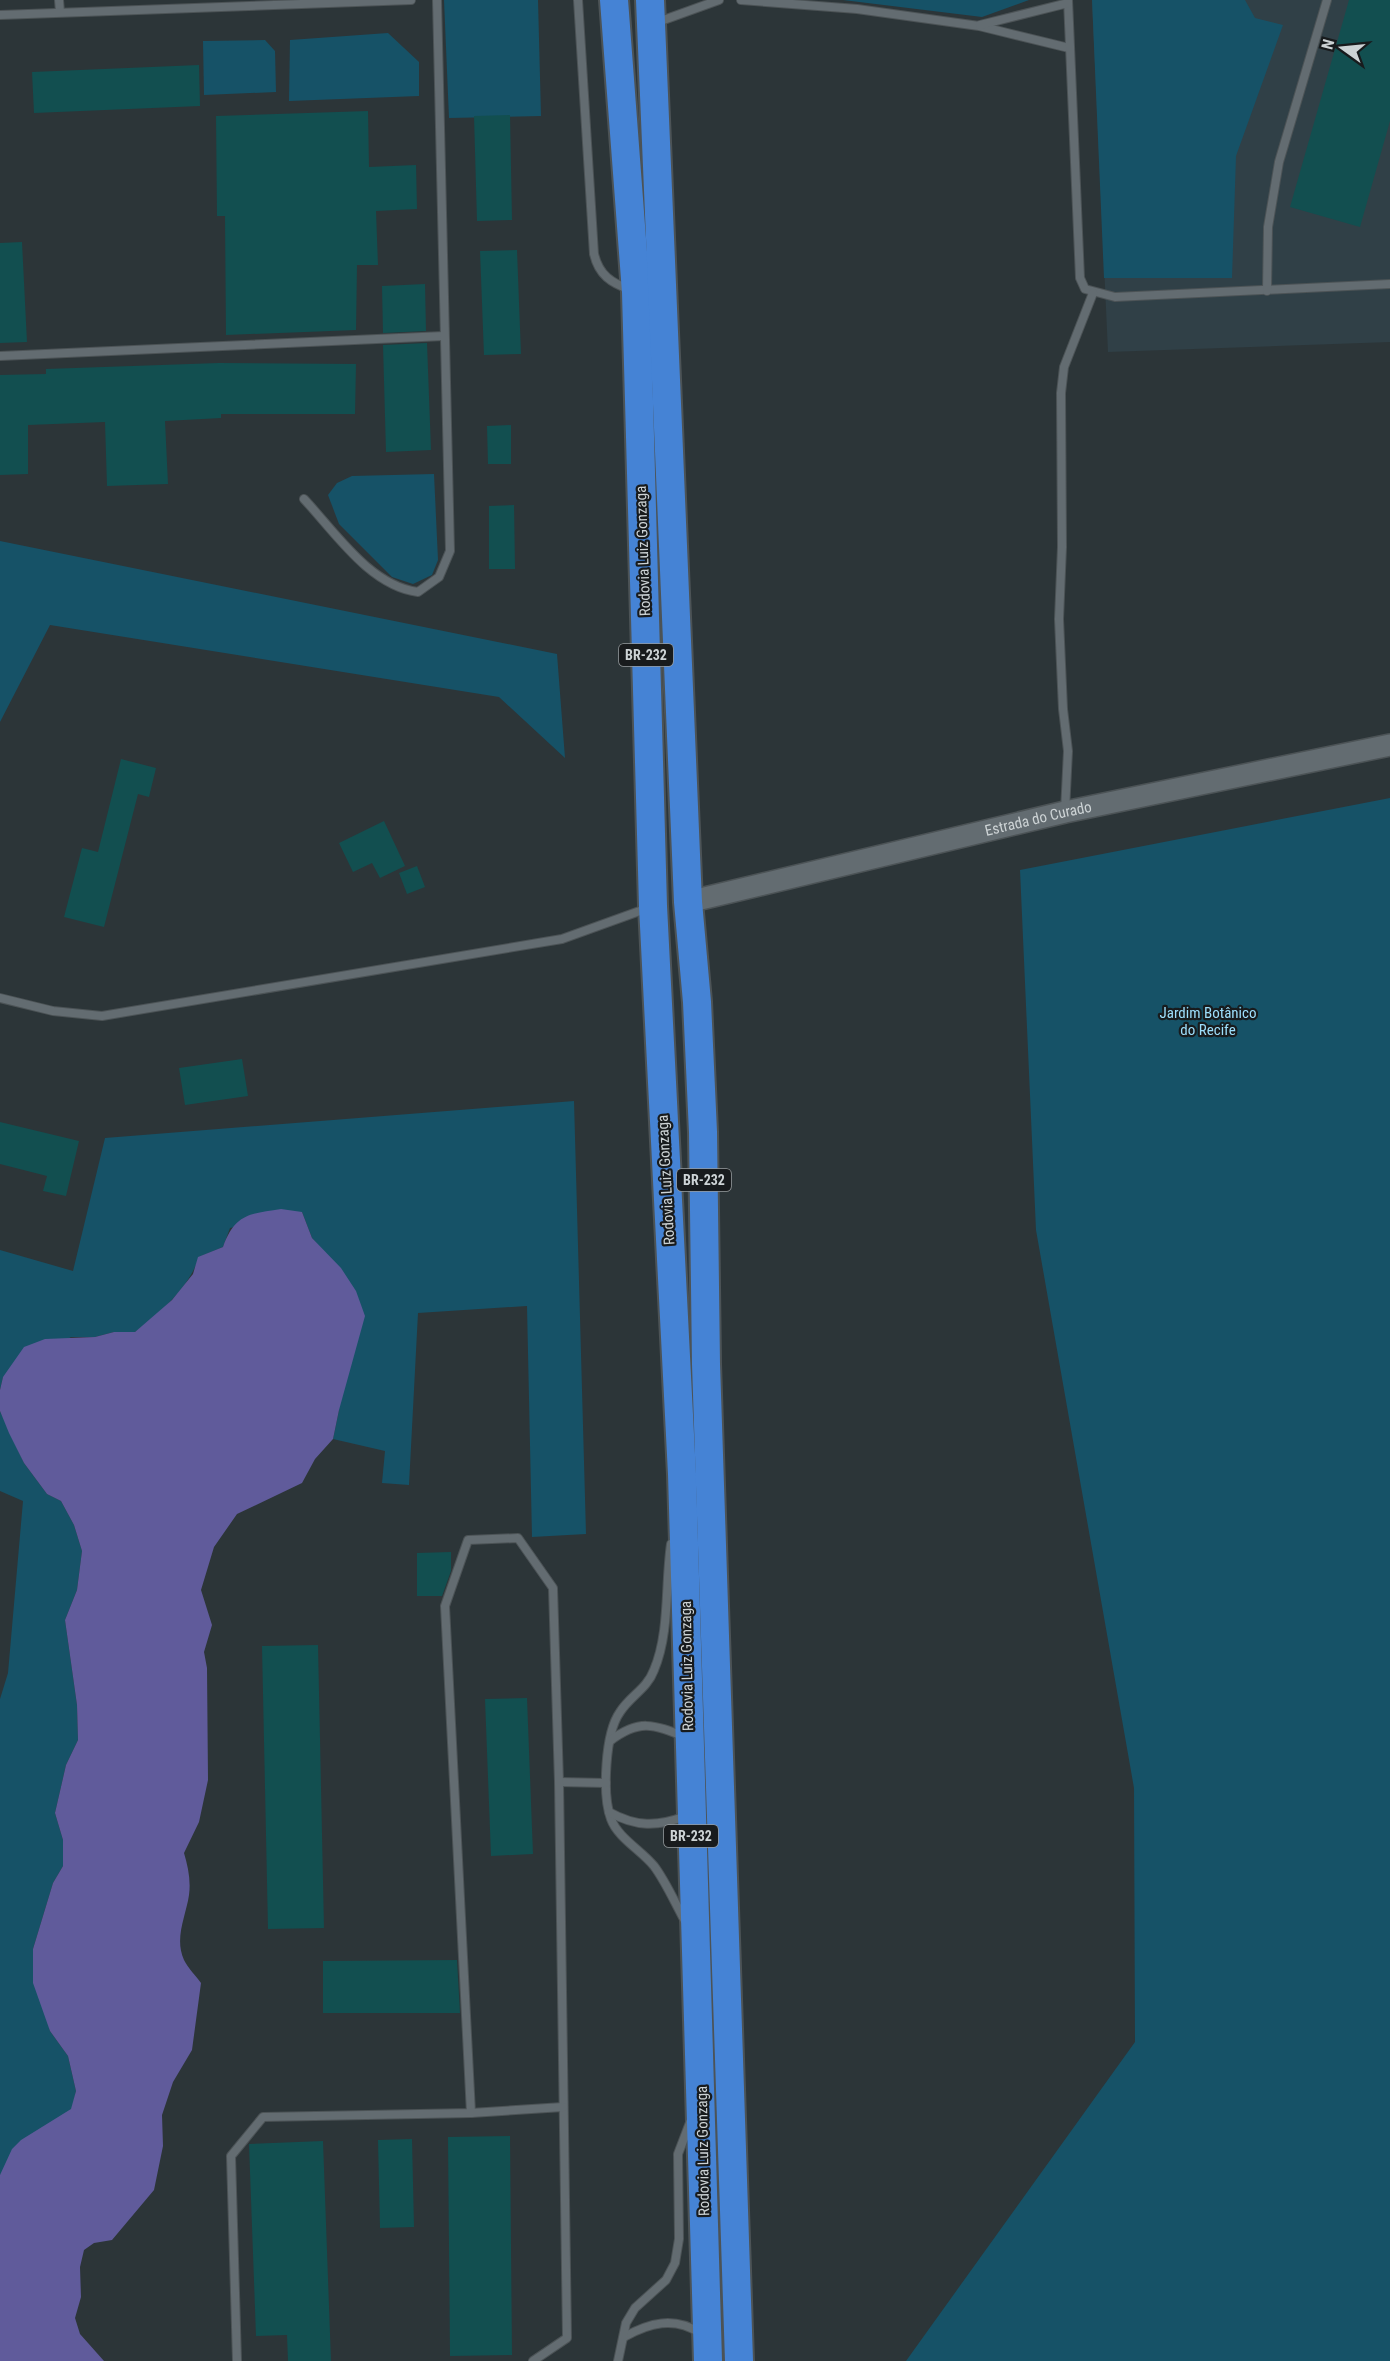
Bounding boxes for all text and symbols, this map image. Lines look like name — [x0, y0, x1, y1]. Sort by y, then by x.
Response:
north arrow — [1312, 18, 1372, 78]
text: N — [1318, 37, 1338, 51]
street label: Rodovia Luiz Gonzaga — [632, 486, 654, 616]
road number: BR-232 — [619, 644, 673, 666]
street label: Estrada do Curado — [983, 798, 1093, 840]
park label: Jardim Botânico do Recife — [1160, 1004, 1257, 1039]
street label: Rodovia Luiz Gonzaga — [654, 1114, 678, 1246]
road number: BR-232 — [677, 1169, 731, 1191]
street label: Rodovia Luiz Gonzaga — [677, 1601, 697, 1731]
road number: BR-232 — [664, 1825, 718, 1847]
street label: Rodovia Luiz Gonzaga — [693, 2086, 713, 2216]

